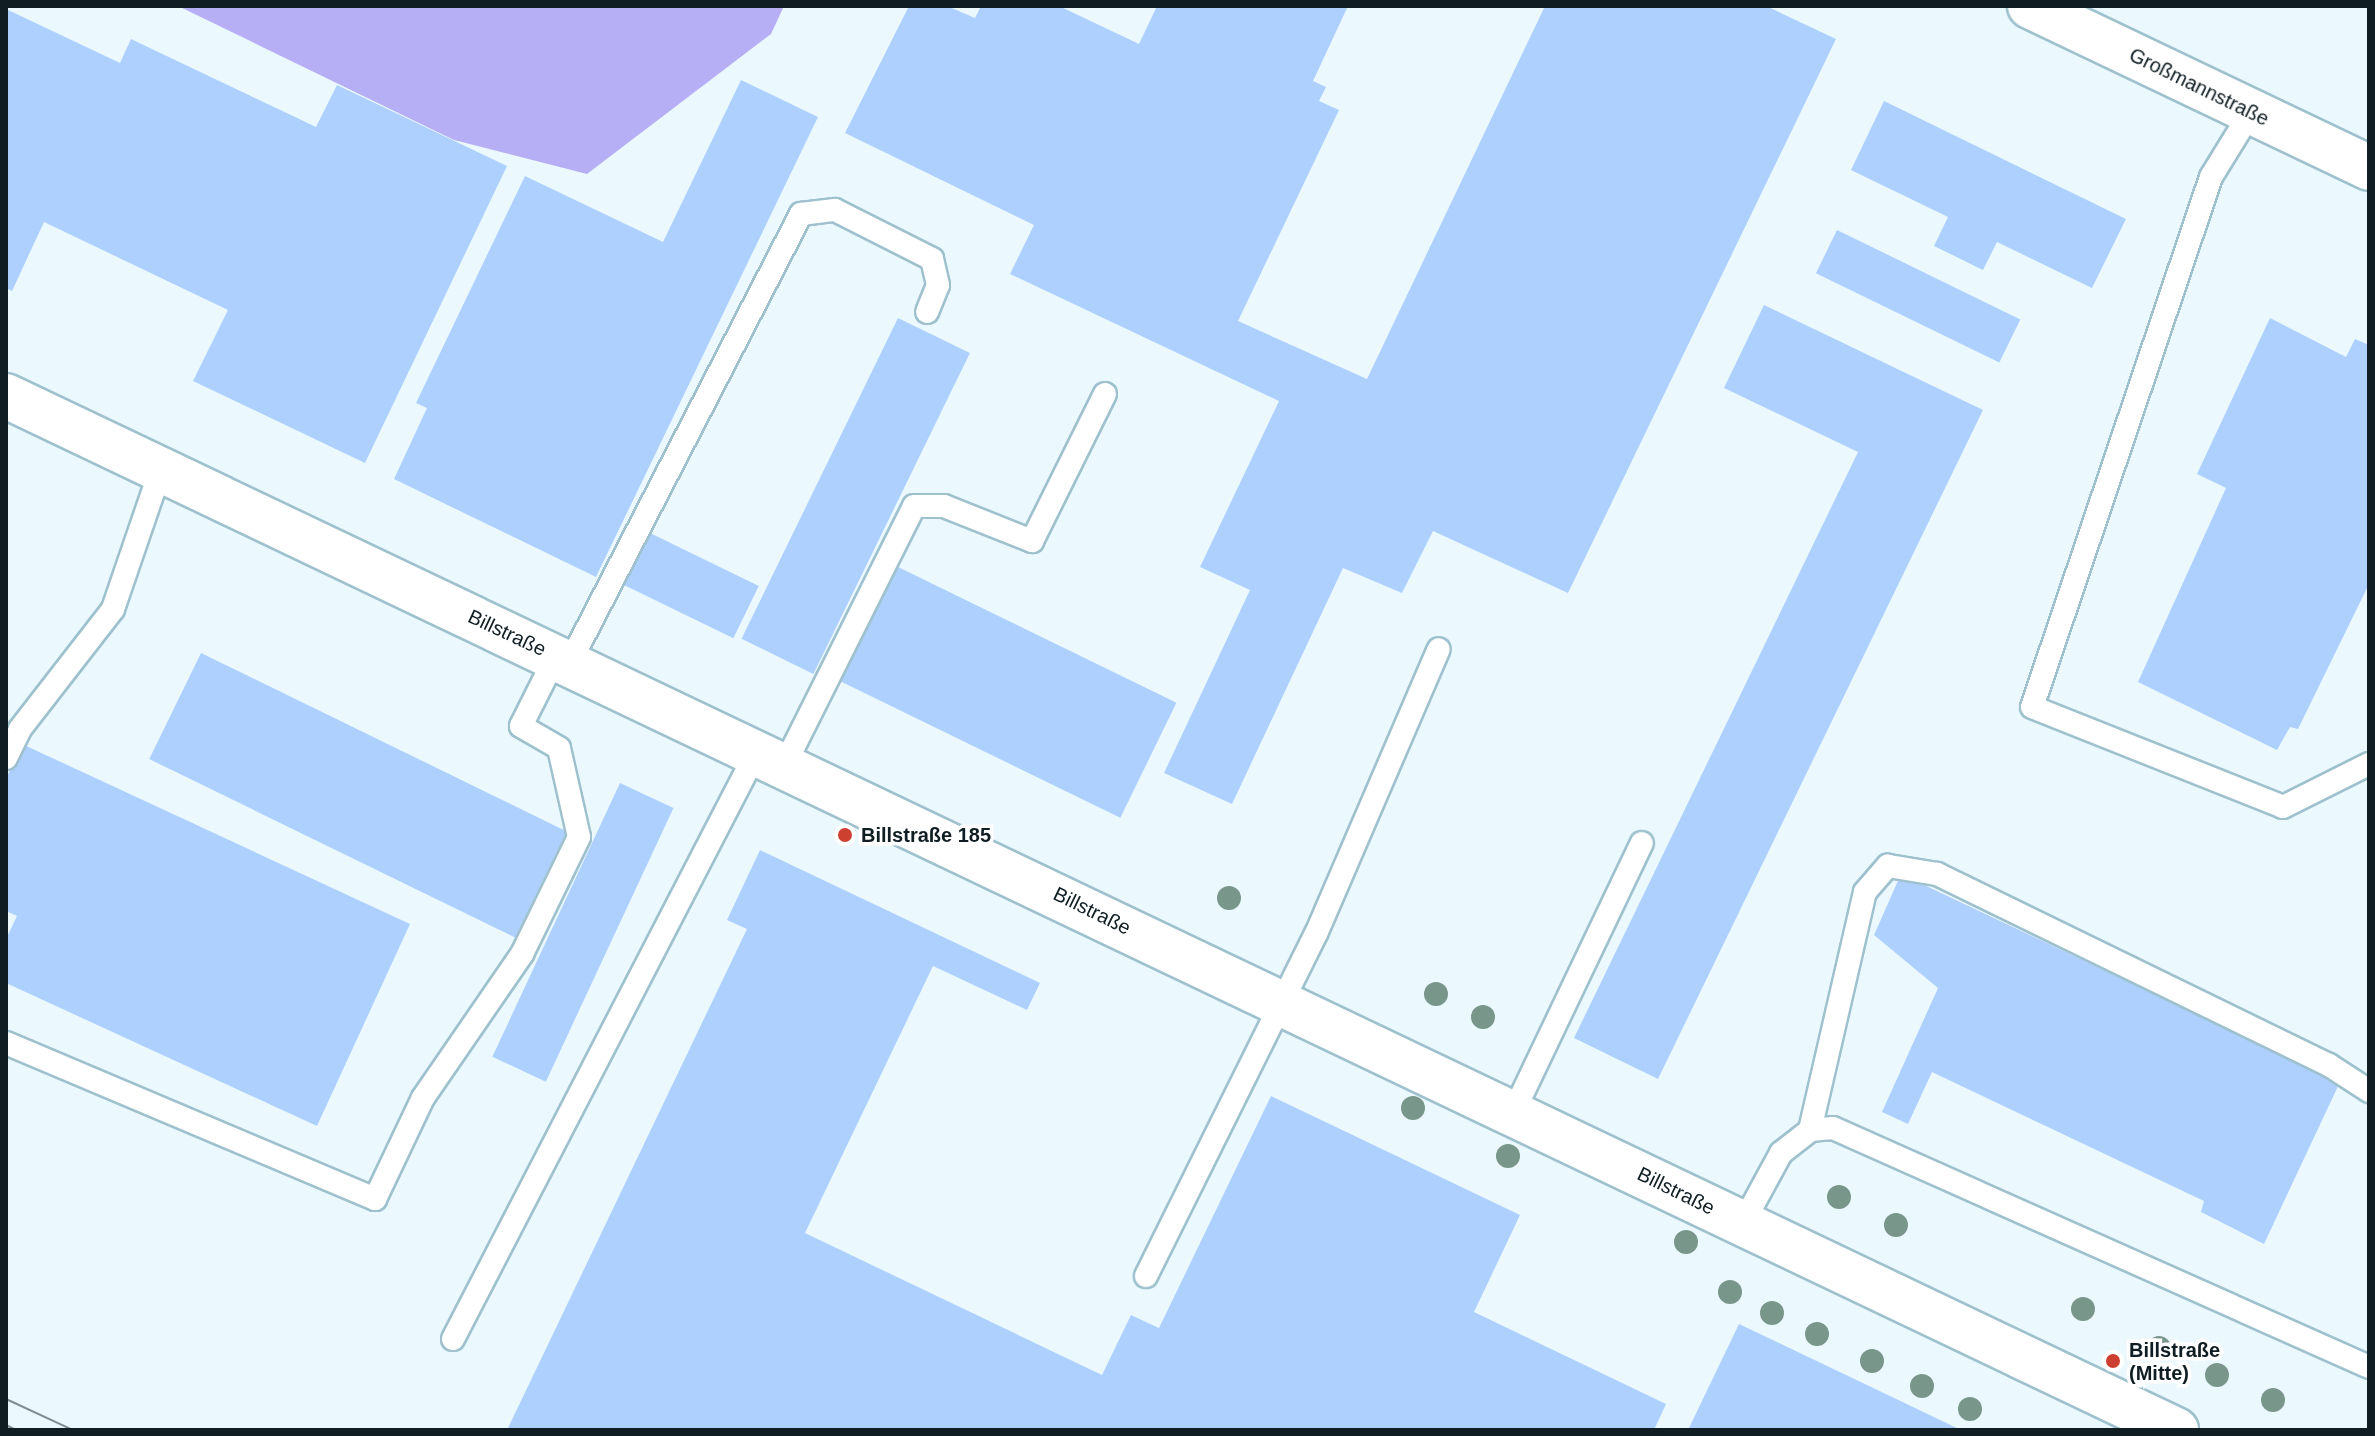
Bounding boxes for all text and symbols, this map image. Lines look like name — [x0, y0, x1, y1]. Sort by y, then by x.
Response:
street label: Großmannstraße — [2125, 43, 2273, 131]
street label: Billstraße — [464, 605, 550, 661]
place label: Billstraße 185 — [861, 823, 991, 847]
marker: Billstraße 185 — [836, 826, 854, 844]
street label: Billstraße — [1049, 882, 1135, 940]
street label: Billstraße — [1633, 1162, 1719, 1220]
place label: Billstraße (Mitte) — [2129, 1338, 2220, 1385]
marker: Billstraße (Mitte) — [2104, 1352, 2122, 1370]

